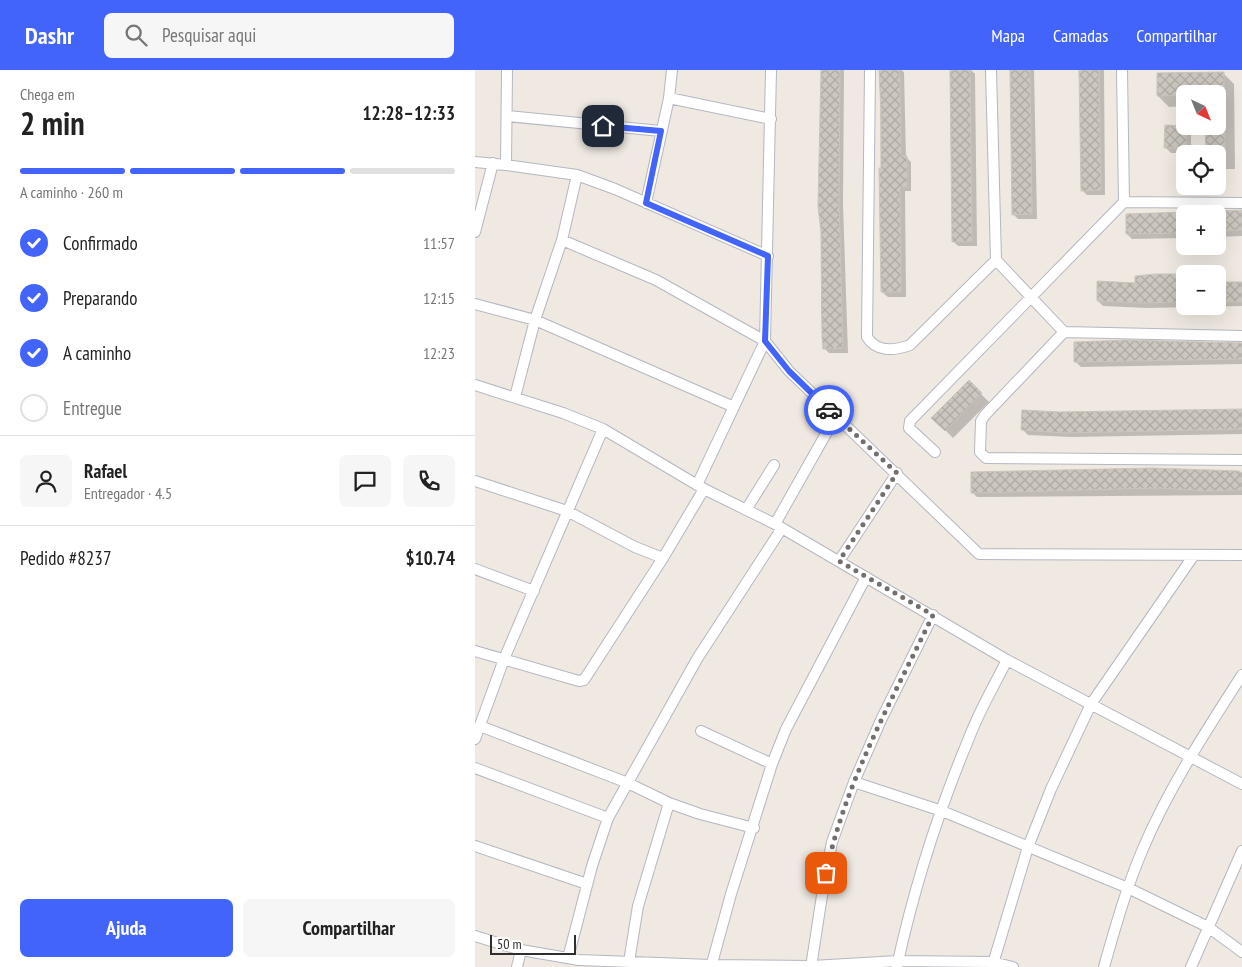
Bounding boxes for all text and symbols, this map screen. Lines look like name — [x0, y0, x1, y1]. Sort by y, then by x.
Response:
search box — [104, 13, 454, 58]
text: Dashr — [25, 20, 74, 51]
icon: search — [122, 21, 150, 49]
text: Pesquisar aqui — [162, 23, 256, 47]
text: Mapa — [991, 24, 1025, 47]
text: Camadas — [1053, 24, 1108, 47]
text: Compartilhar — [1136, 24, 1217, 47]
text: Chega em — [20, 84, 75, 104]
north arrow — [1176, 85, 1226, 135]
map controls — [1176, 85, 1226, 315]
text: 12:28–12:33 — [362, 101, 455, 125]
text: 2 min — [20, 102, 85, 144]
pin — [582, 105, 624, 147]
icon: home — [589, 112, 617, 140]
button: locate — [1176, 145, 1226, 195]
text: A caminho · 260 m — [20, 182, 123, 202]
button: + — [1176, 205, 1226, 255]
icon: check — [20, 229, 48, 257]
text: Confirmado — [63, 231, 138, 255]
text: 11:57 — [423, 233, 455, 253]
button: − — [1176, 265, 1226, 315]
icon: check — [20, 284, 48, 312]
text: Preparando — [63, 286, 138, 310]
text: 12:15 — [423, 288, 455, 308]
icon: check — [20, 339, 48, 367]
text: A caminho — [63, 341, 131, 365]
text: 12:23 — [423, 343, 455, 363]
courier — [804, 385, 854, 435]
text: Entregue — [63, 396, 122, 420]
icon: car — [815, 396, 843, 424]
button: person — [20, 455, 72, 507]
button: chat — [339, 455, 391, 507]
button: phone — [403, 455, 455, 507]
text: Rafael — [84, 459, 127, 483]
text: Entregador · 4.5 — [84, 483, 172, 503]
text: Pedido #8237 — [20, 546, 111, 570]
text: $10.74 — [406, 546, 455, 570]
pin — [805, 852, 847, 894]
icon: bag — [812, 859, 840, 887]
button: Ajuda — [20, 899, 233, 957]
button: Compartilhar — [243, 899, 455, 957]
scale bar — [490, 932, 576, 955]
text: 50 m — [497, 935, 522, 953]

